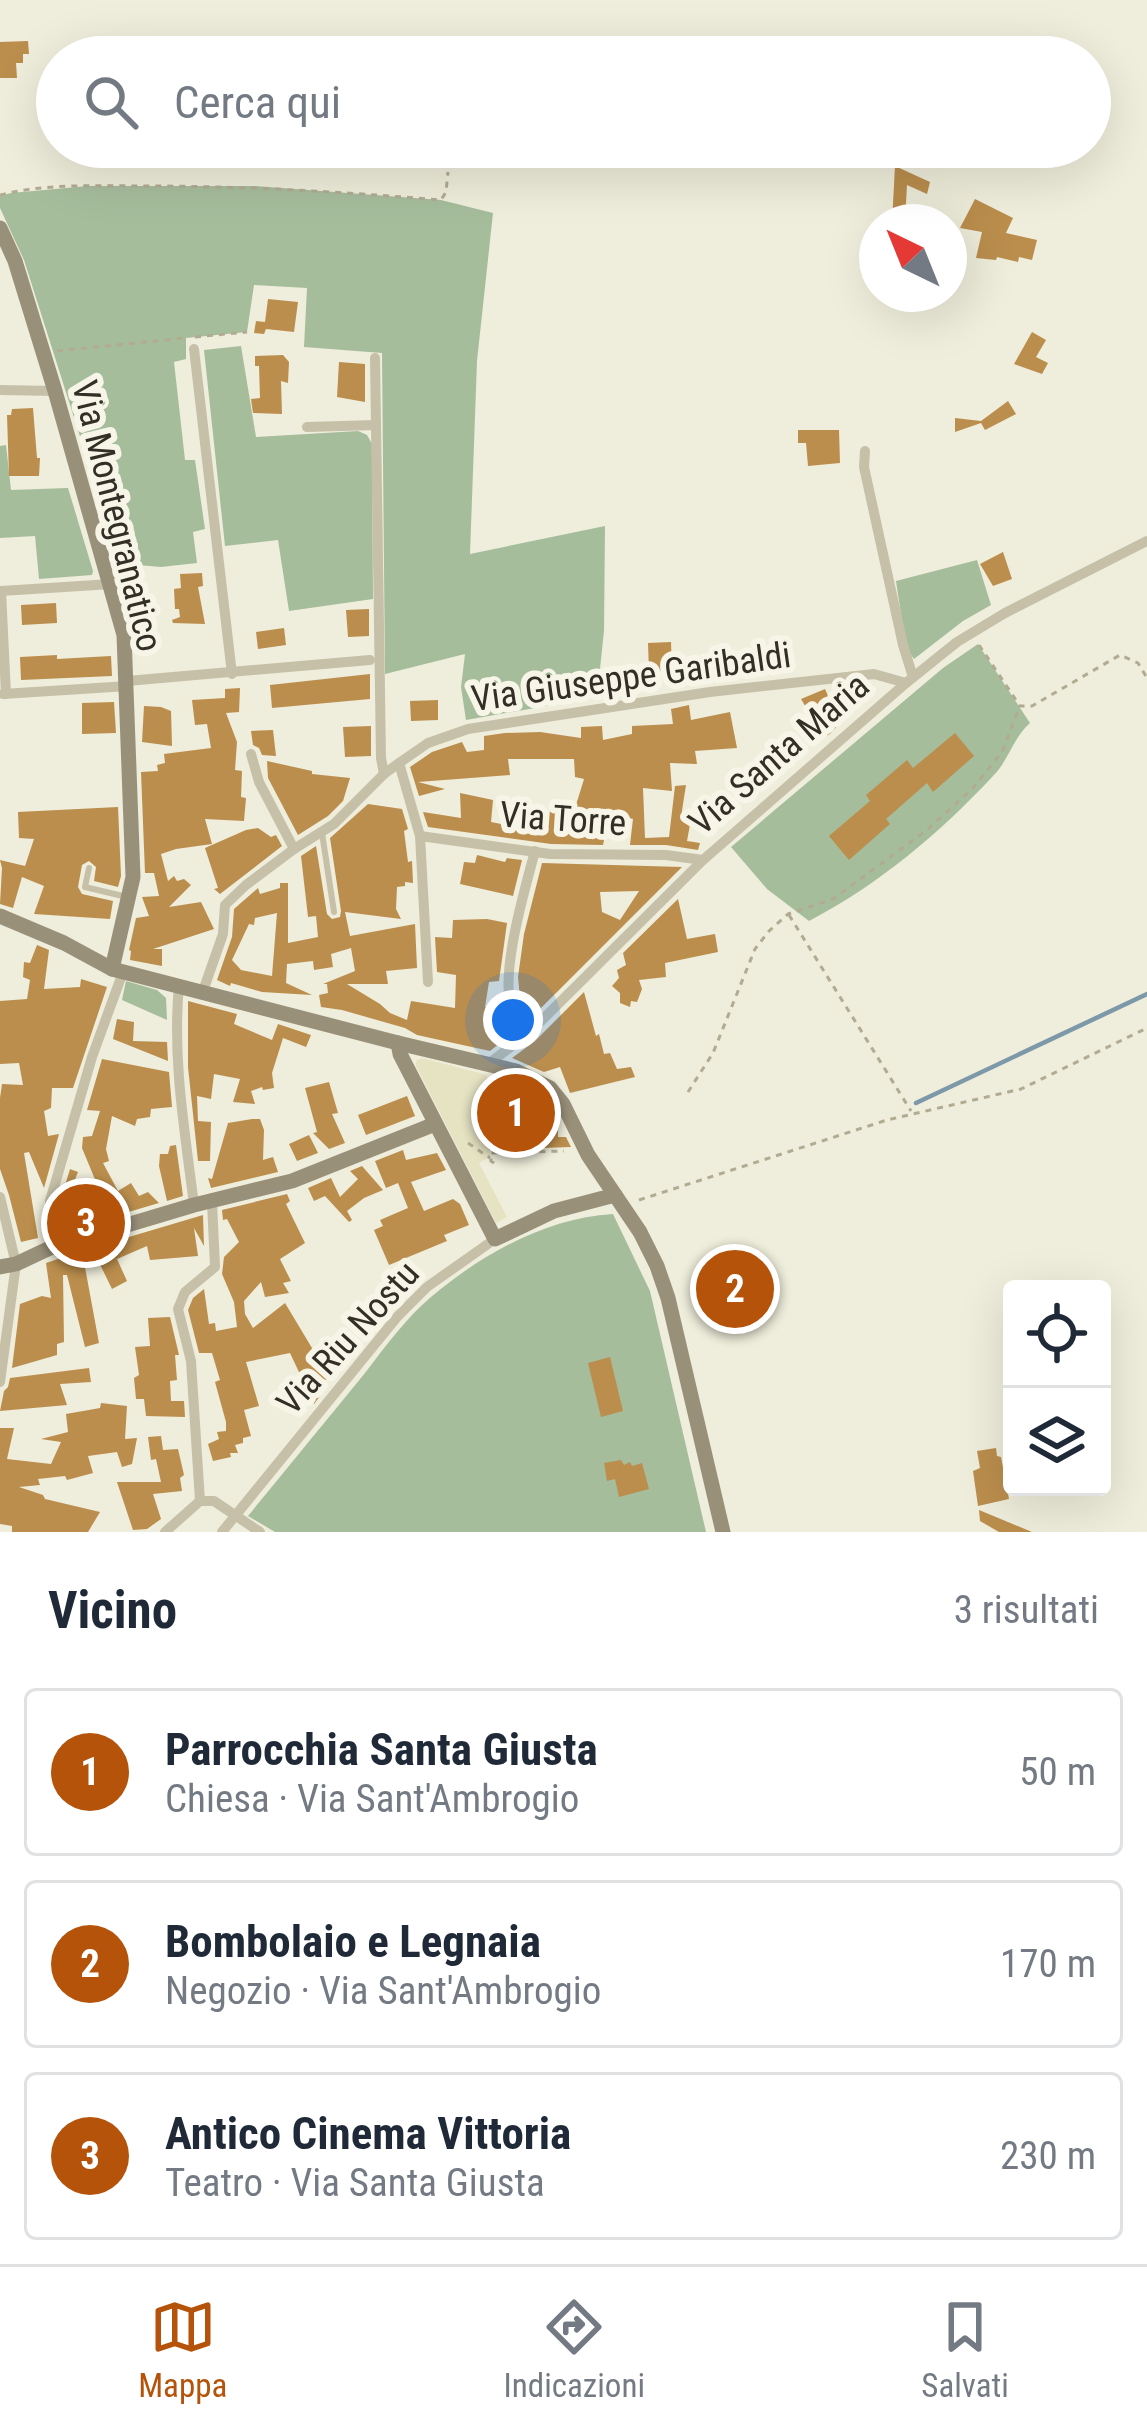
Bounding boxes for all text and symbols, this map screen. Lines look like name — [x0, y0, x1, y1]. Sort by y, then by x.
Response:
search box — [36, 36, 1111, 168]
icon: search — [78, 69, 144, 135]
text: Cerca qui — [174, 76, 341, 129]
north arrow — [859, 204, 967, 312]
street label: Via Montegranatico — [63, 376, 171, 656]
street label: Via Giuseppe Garibaldi — [469, 634, 793, 720]
street label: Via Santa Maria — [681, 665, 877, 843]
street label: Via Torre — [498, 794, 628, 844]
your location — [483, 990, 543, 1050]
pin: 1 — [477, 1068, 555, 1158]
pin: 3 — [47, 1178, 125, 1268]
pin: 2 — [696, 1244, 774, 1334]
street label: Via Riu Nostu — [268, 1253, 428, 1423]
map controls — [1003, 1280, 1111, 1496]
button: locate — [1003, 1280, 1111, 1388]
button: layers — [1003, 1388, 1111, 1496]
text: Vicino — [48, 1581, 177, 1640]
text: 3 risultati — [954, 1587, 1099, 1633]
text: Parrocchia Santa Giusta — [165, 1723, 598, 1776]
text: 1 — [80, 1749, 100, 1795]
text: 50 m — [1019, 1749, 1096, 1795]
text: Chiesa · Via Sant'Ambrogio — [165, 1776, 579, 1822]
text: Bombolaio e Legnaia — [165, 1915, 541, 1968]
text: 2 — [80, 1941, 100, 1987]
text: 170 m — [1000, 1941, 1096, 1987]
text: Negozio · Via Sant'Ambrogio — [165, 1968, 601, 2014]
text: Antico Cinema Vittoria — [165, 2107, 571, 2160]
text: 3 — [80, 2133, 100, 2179]
text: 230 m — [1000, 2133, 1096, 2179]
text: Teatro · Via Santa Giusta — [165, 2160, 545, 2206]
tab: Mappa — [138, 2294, 227, 2405]
tab: Indicazioni — [504, 2294, 645, 2405]
tab: Salvati — [921, 2294, 1009, 2405]

